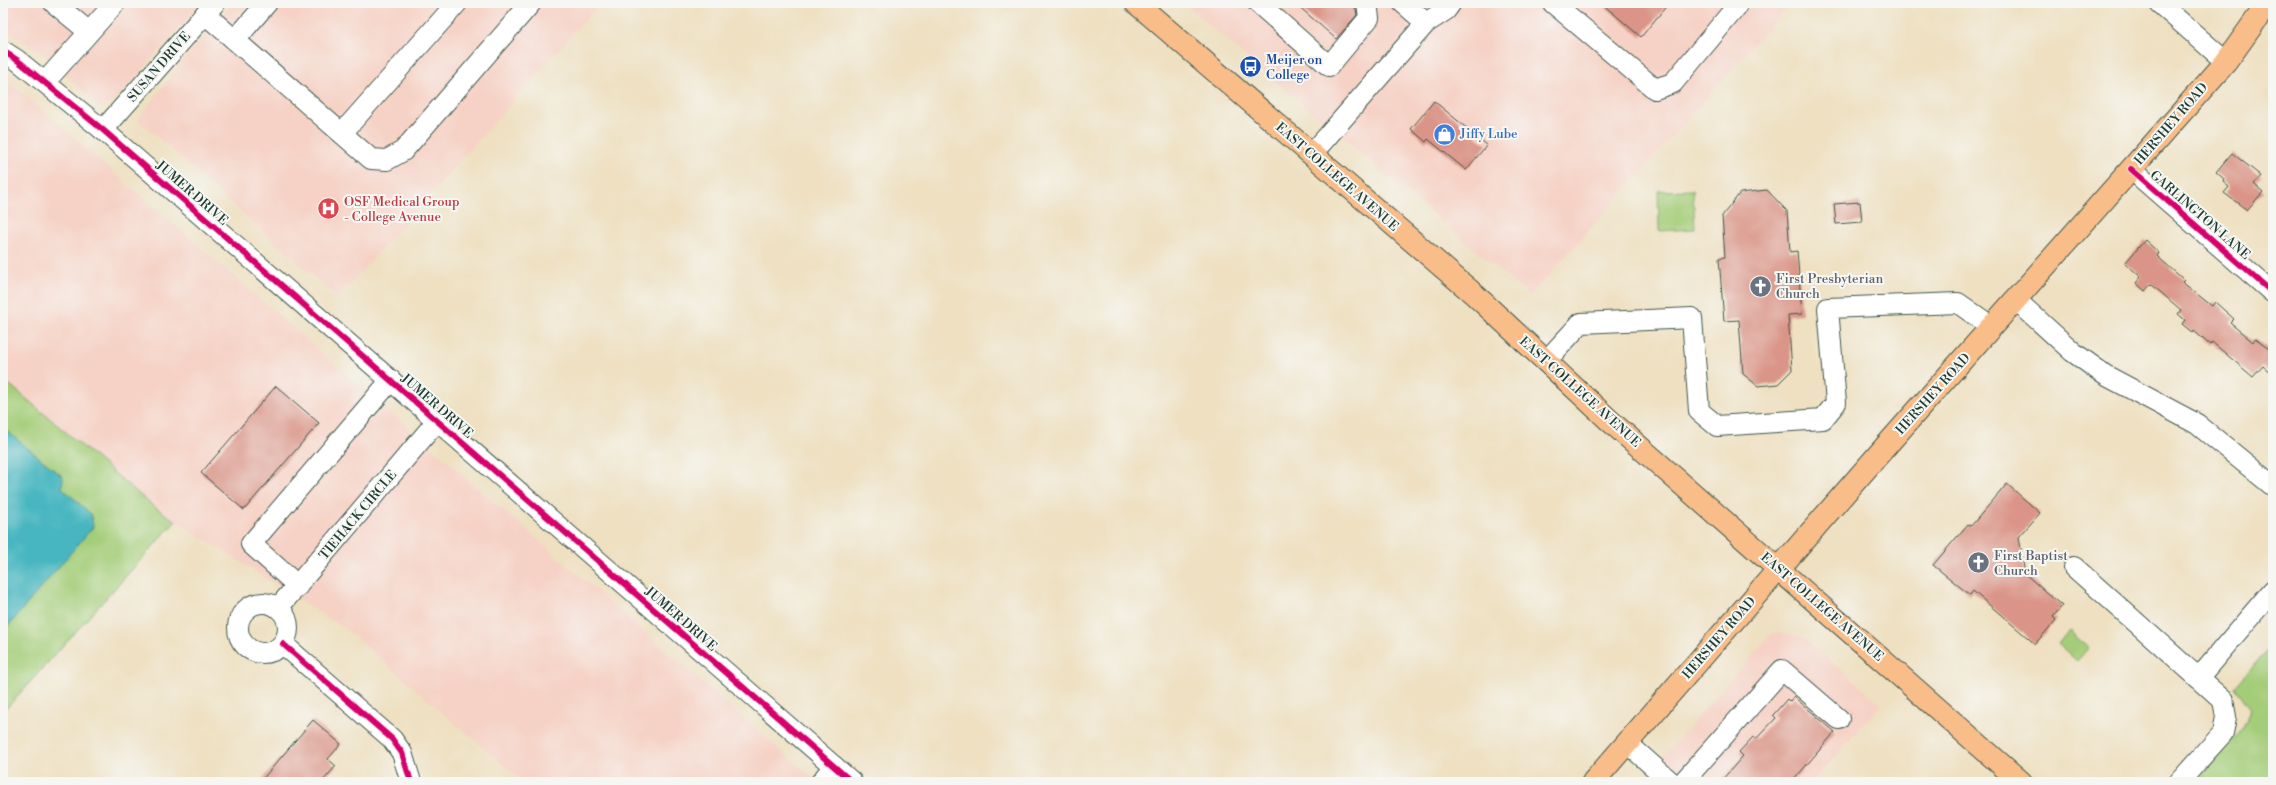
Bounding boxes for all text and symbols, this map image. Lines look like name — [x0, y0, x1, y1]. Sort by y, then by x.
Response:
street label: SUSAN DRIVE — [124, 29, 194, 105]
place label: Meijer on College — [1266, 52, 1323, 83]
bus stop icon: Meijer on College — [1237, 54, 1263, 80]
street label: HERSHEY ROAD — [2131, 80, 2211, 168]
street label: EAST COLLEGE AVENUE — [1272, 119, 1402, 235]
shop icon: Jiffy Lube — [1432, 121, 1458, 147]
place label: Jiffy Lube — [1459, 126, 1518, 142]
street label: JUMER DRIVE — [152, 157, 231, 229]
street label: GARLINGTON LANE — [2147, 167, 2253, 263]
place label: OSF Medical Group - College Avenue — [344, 194, 460, 225]
hospital icon: OSF Medical Group - College Avenue — [315, 196, 341, 222]
place label: First Presbyterian Church — [1776, 271, 1883, 302]
church icon: First Presbyterian Church — [1747, 273, 1773, 299]
street label: EAST COLLEGE AVENUE — [1516, 333, 1644, 451]
street label: HERSHEY ROAD — [1892, 350, 1974, 438]
street label: JUMER DRIVE — [397, 370, 476, 442]
street label: TIEHACK CIRCLE — [316, 467, 400, 563]
place label: First Baptist Church — [1994, 548, 2068, 579]
street label: EAST COLLEGE AVENUE — [1757, 549, 1887, 665]
church icon: First Baptist Church — [1965, 550, 1991, 576]
street label: JUMER DRIVE — [641, 583, 720, 655]
street label: HERSHEY ROAD — [1679, 594, 1759, 682]

